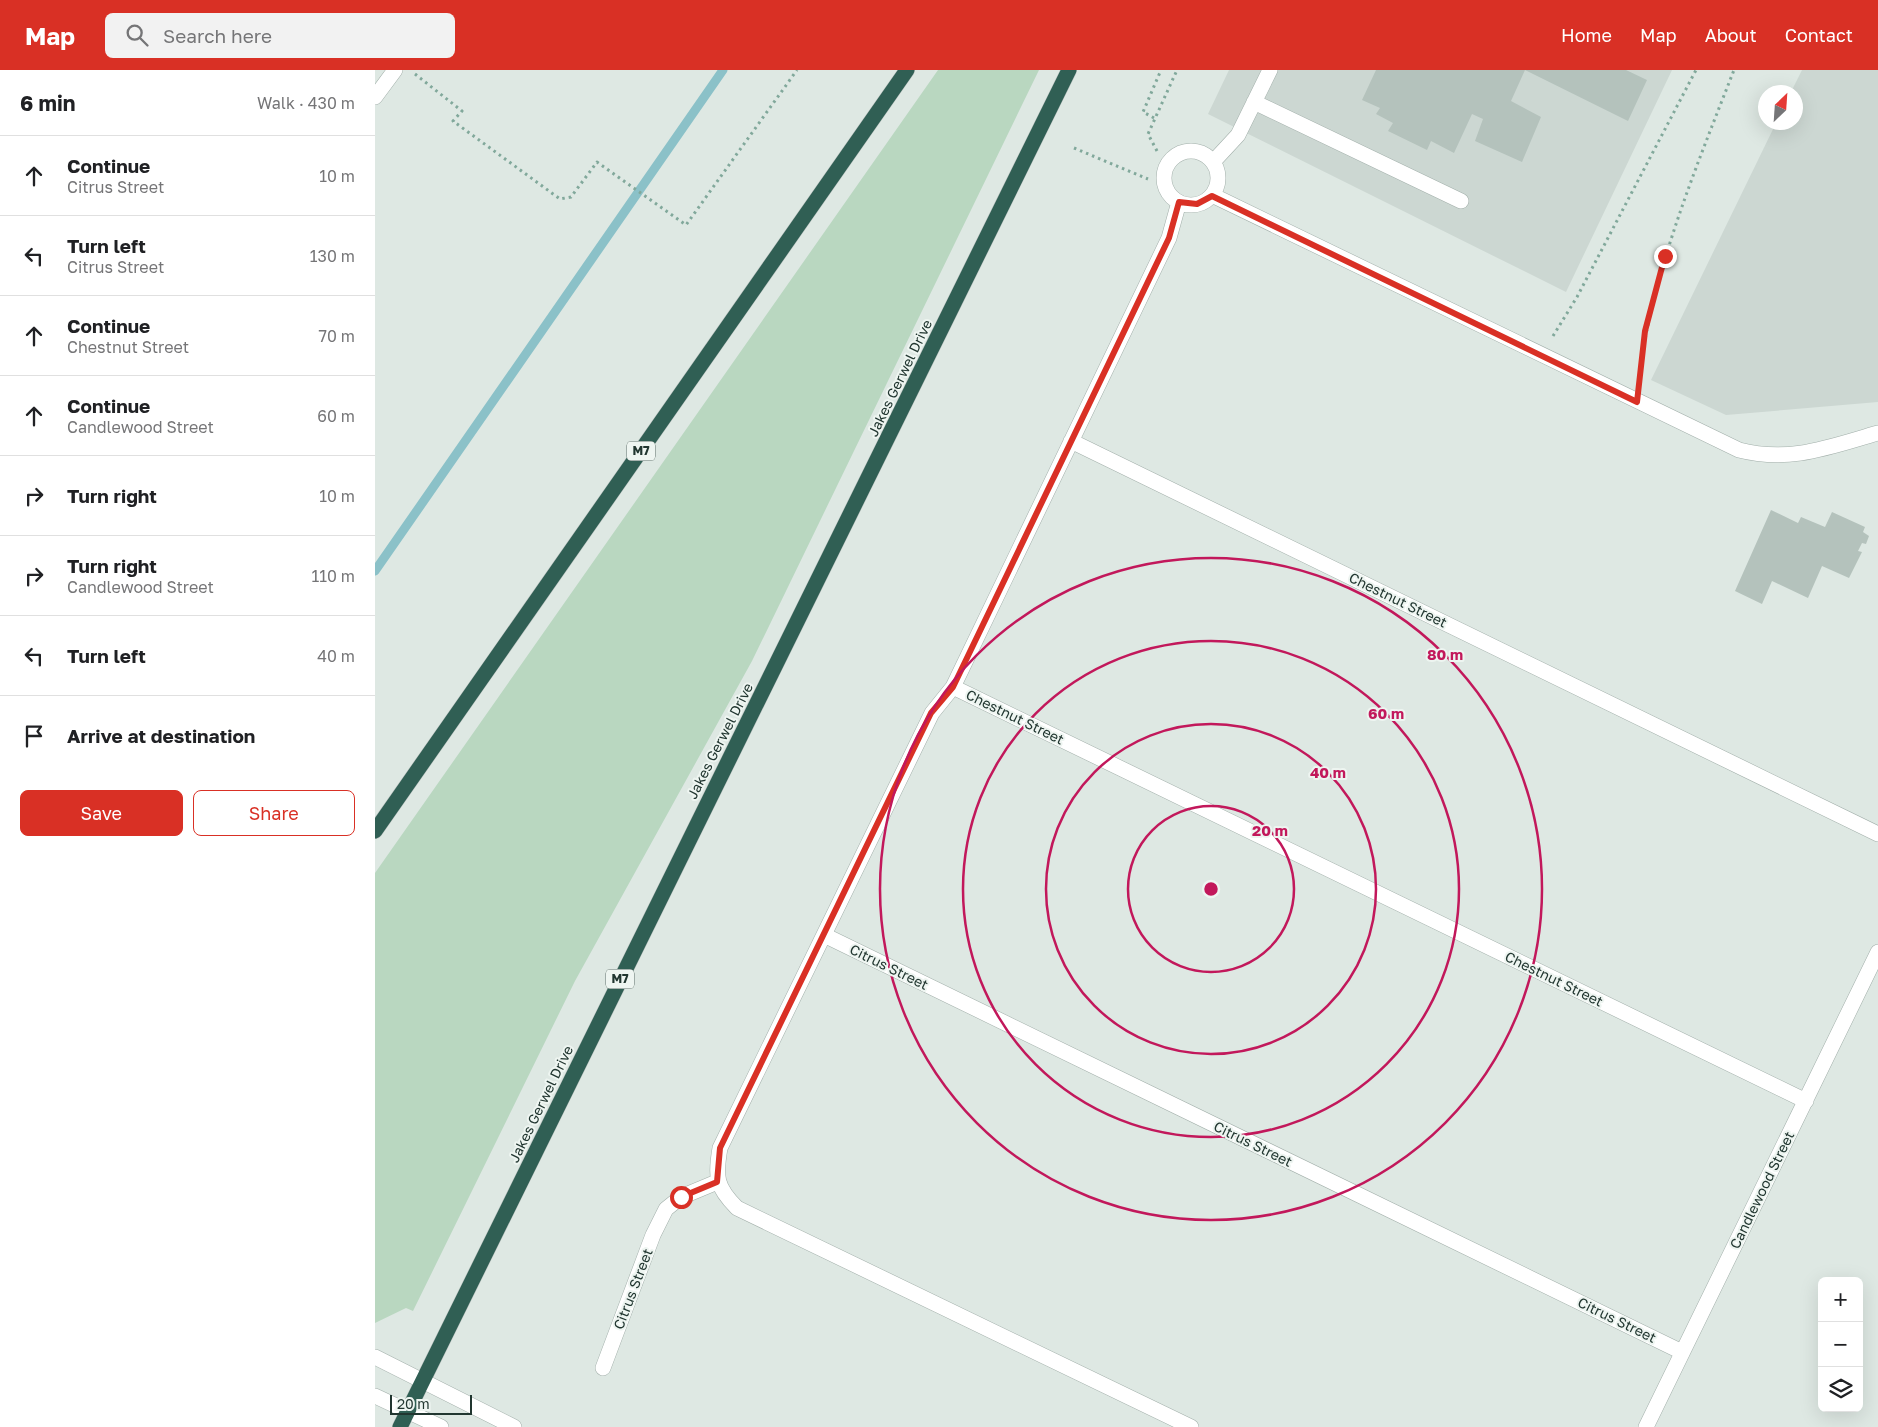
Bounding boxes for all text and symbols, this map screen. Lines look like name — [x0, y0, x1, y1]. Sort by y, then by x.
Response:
search box — [105, 13, 455, 58]
text: Map — [25, 21, 75, 50]
icon: search — [123, 21, 151, 49]
text: Search here — [163, 24, 272, 47]
text: Home — [1561, 24, 1612, 46]
text: Map — [1640, 24, 1677, 46]
text: About — [1705, 24, 1757, 46]
text: Contact — [1785, 24, 1853, 46]
north arrow — [1758, 85, 1803, 130]
text: 6 min — [20, 90, 75, 116]
text: Walk · 430 m — [257, 93, 355, 113]
text: Continue — [67, 154, 150, 177]
icon: ahead — [20, 162, 48, 190]
text: 10 m — [319, 166, 355, 186]
text: Citrus Street — [67, 177, 164, 197]
text: Turn left — [67, 234, 146, 257]
icon: left — [20, 242, 48, 270]
route end — [1654, 245, 1677, 268]
text: 130 m — [310, 246, 355, 266]
text: Citrus Street — [67, 257, 164, 277]
text: Continue — [67, 314, 150, 337]
street label: Jakes Gerwel Drive — [864, 316, 935, 439]
icon: ahead — [20, 322, 48, 350]
text: 70 m — [318, 326, 355, 346]
text: Chestnut Street — [67, 337, 189, 357]
text: Continue — [67, 394, 150, 417]
icon: ahead — [20, 402, 48, 430]
text: 60 m — [317, 406, 355, 426]
text: Candlewood Street — [67, 417, 214, 437]
road number: M7 — [627, 442, 655, 461]
icon: right — [20, 482, 48, 510]
text: Turn right — [67, 484, 157, 507]
text: 10 m — [319, 486, 355, 506]
text: Turn right — [67, 554, 157, 577]
icon: right — [20, 562, 48, 590]
text: 110 m — [311, 566, 355, 586]
street label: Chestnut Street — [1346, 568, 1450, 631]
text: Candlewood Street — [67, 577, 214, 597]
icon: left — [20, 642, 48, 670]
text: Turn left — [67, 644, 146, 667]
text: 80 m — [1427, 645, 1463, 663]
text: 40 m — [317, 646, 355, 666]
street label: Jakes Gerwel Drive — [683, 680, 756, 802]
street label: Chestnut Street — [963, 685, 1067, 748]
text: 60 m — [1368, 704, 1404, 722]
icon: arrive — [20, 722, 48, 750]
text: Arrive at destination — [67, 724, 255, 747]
text: 40 m — [1310, 763, 1346, 781]
button: Save — [20, 790, 183, 836]
button: Share — [193, 790, 355, 836]
text: 20 m — [1252, 821, 1288, 839]
centre of rings — [1202, 880, 1220, 898]
street label: Citrus Street — [847, 940, 931, 993]
street label: Chestnut Street — [1502, 947, 1606, 1010]
road number: M7 — [606, 970, 634, 989]
street label: Jakes Gerwel Drive — [505, 1042, 576, 1165]
street label: Citrus Street — [1211, 1117, 1295, 1170]
street label: Candlewood Street — [1726, 1128, 1797, 1251]
route start — [670, 1186, 693, 1209]
street label: Citrus Street — [609, 1246, 656, 1332]
map controls — [1818, 1277, 1863, 1412]
button: + — [1818, 1277, 1863, 1322]
street label: Citrus Street — [1575, 1293, 1659, 1346]
button: − — [1818, 1322, 1863, 1367]
button: layers — [1818, 1367, 1863, 1412]
scale bar — [390, 1392, 473, 1415]
text: 20 m — [397, 1395, 430, 1412]

